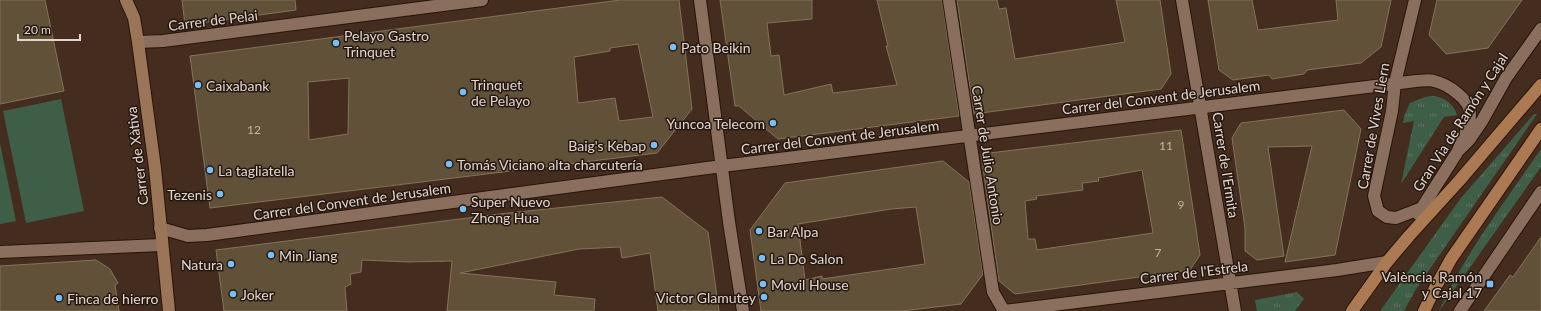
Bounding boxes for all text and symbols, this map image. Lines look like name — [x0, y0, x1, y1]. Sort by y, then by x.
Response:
street label: Carrer de Pelai — [167, 6, 259, 34]
scale bar — [18, 16, 80, 42]
text: 20 m — [24, 22, 51, 37]
place label: Pelayo Gastro Trinquet — [344, 27, 429, 60]
marker: Pelayo Gastro Trinquet — [331, 38, 341, 48]
place label: Pato Beikin — [681, 39, 751, 56]
marker: Pato Beikin — [668, 42, 678, 52]
street label: Gran Via de Ramón y Cajal — [1409, 50, 1511, 194]
street label: Carrer de Vives Liern — [1354, 61, 1392, 191]
place label: Trinquet de Pelayo — [471, 76, 530, 109]
street label: Carrer del Convent de Jerusalem — [1061, 76, 1261, 118]
place label: Caixabank — [206, 77, 270, 94]
marker: Caixabank — [193, 80, 203, 90]
street label: Carrer de Julio Antonio — [969, 84, 1007, 226]
marker: Trinquet de Pelayo — [458, 87, 468, 97]
street label: Carrer de Xàtiva — [123, 106, 151, 206]
street label: Carrer de l'Ermita — [1209, 111, 1243, 219]
place label: Yuncoa Telecom — [667, 115, 765, 132]
street label: Carrer del Convent de Jerusalem — [740, 116, 940, 158]
marker: Yuncoa Telecom — [768, 118, 778, 128]
house number: 12 — [247, 122, 261, 137]
place label: Baig's Kebap — [568, 137, 646, 154]
house number: 11 — [1159, 138, 1173, 153]
marker: Baig's Kebap — [649, 140, 659, 150]
place label: Tomás Viciano alta charcutería — [457, 156, 643, 173]
marker: Tomás Viciano alta charcutería — [444, 159, 454, 169]
place label: La tagliatella — [218, 162, 295, 179]
marker: La tagliatella — [205, 165, 215, 175]
street label: Carrer del Convent de Jerusalem — [252, 179, 452, 223]
place label: Tezenis — [167, 186, 212, 203]
marker: Tezenis — [215, 189, 225, 199]
place label: Super Nuevo Zhong Hua — [471, 193, 551, 226]
house number: 9 — [1178, 197, 1185, 212]
marker: Super Nuevo Zhong Hua — [458, 204, 468, 214]
place label: Bar Alpa — [767, 223, 818, 240]
marker: Bar Alpa — [754, 226, 764, 236]
house number: 7 — [1155, 245, 1162, 260]
place label: Min Jiang — [279, 247, 337, 264]
marker: Min Jiang — [266, 250, 276, 260]
place label: La Do Salon — [770, 250, 843, 267]
marker: La Do Salon — [757, 253, 767, 263]
place label: Natura — [181, 256, 223, 273]
street label: Carrer de l'Estrela — [1139, 257, 1249, 287]
marker: Natura — [226, 259, 236, 269]
place label: València, Ramón y Cajal 17 — [1381, 268, 1482, 301]
place label: Movil House — [771, 276, 849, 293]
marker: Movil House — [758, 279, 768, 289]
marker: València, Ramón y Cajal 17 — [1485, 279, 1495, 289]
place label: Joker — [241, 286, 274, 303]
marker: Joker — [228, 289, 238, 299]
place label: Victor Glamutey — [656, 289, 757, 306]
place label: Finca de hierro — [67, 290, 159, 307]
marker: Victor Glamutey — [759, 292, 769, 302]
marker: Finca de hierro — [54, 293, 64, 303]

